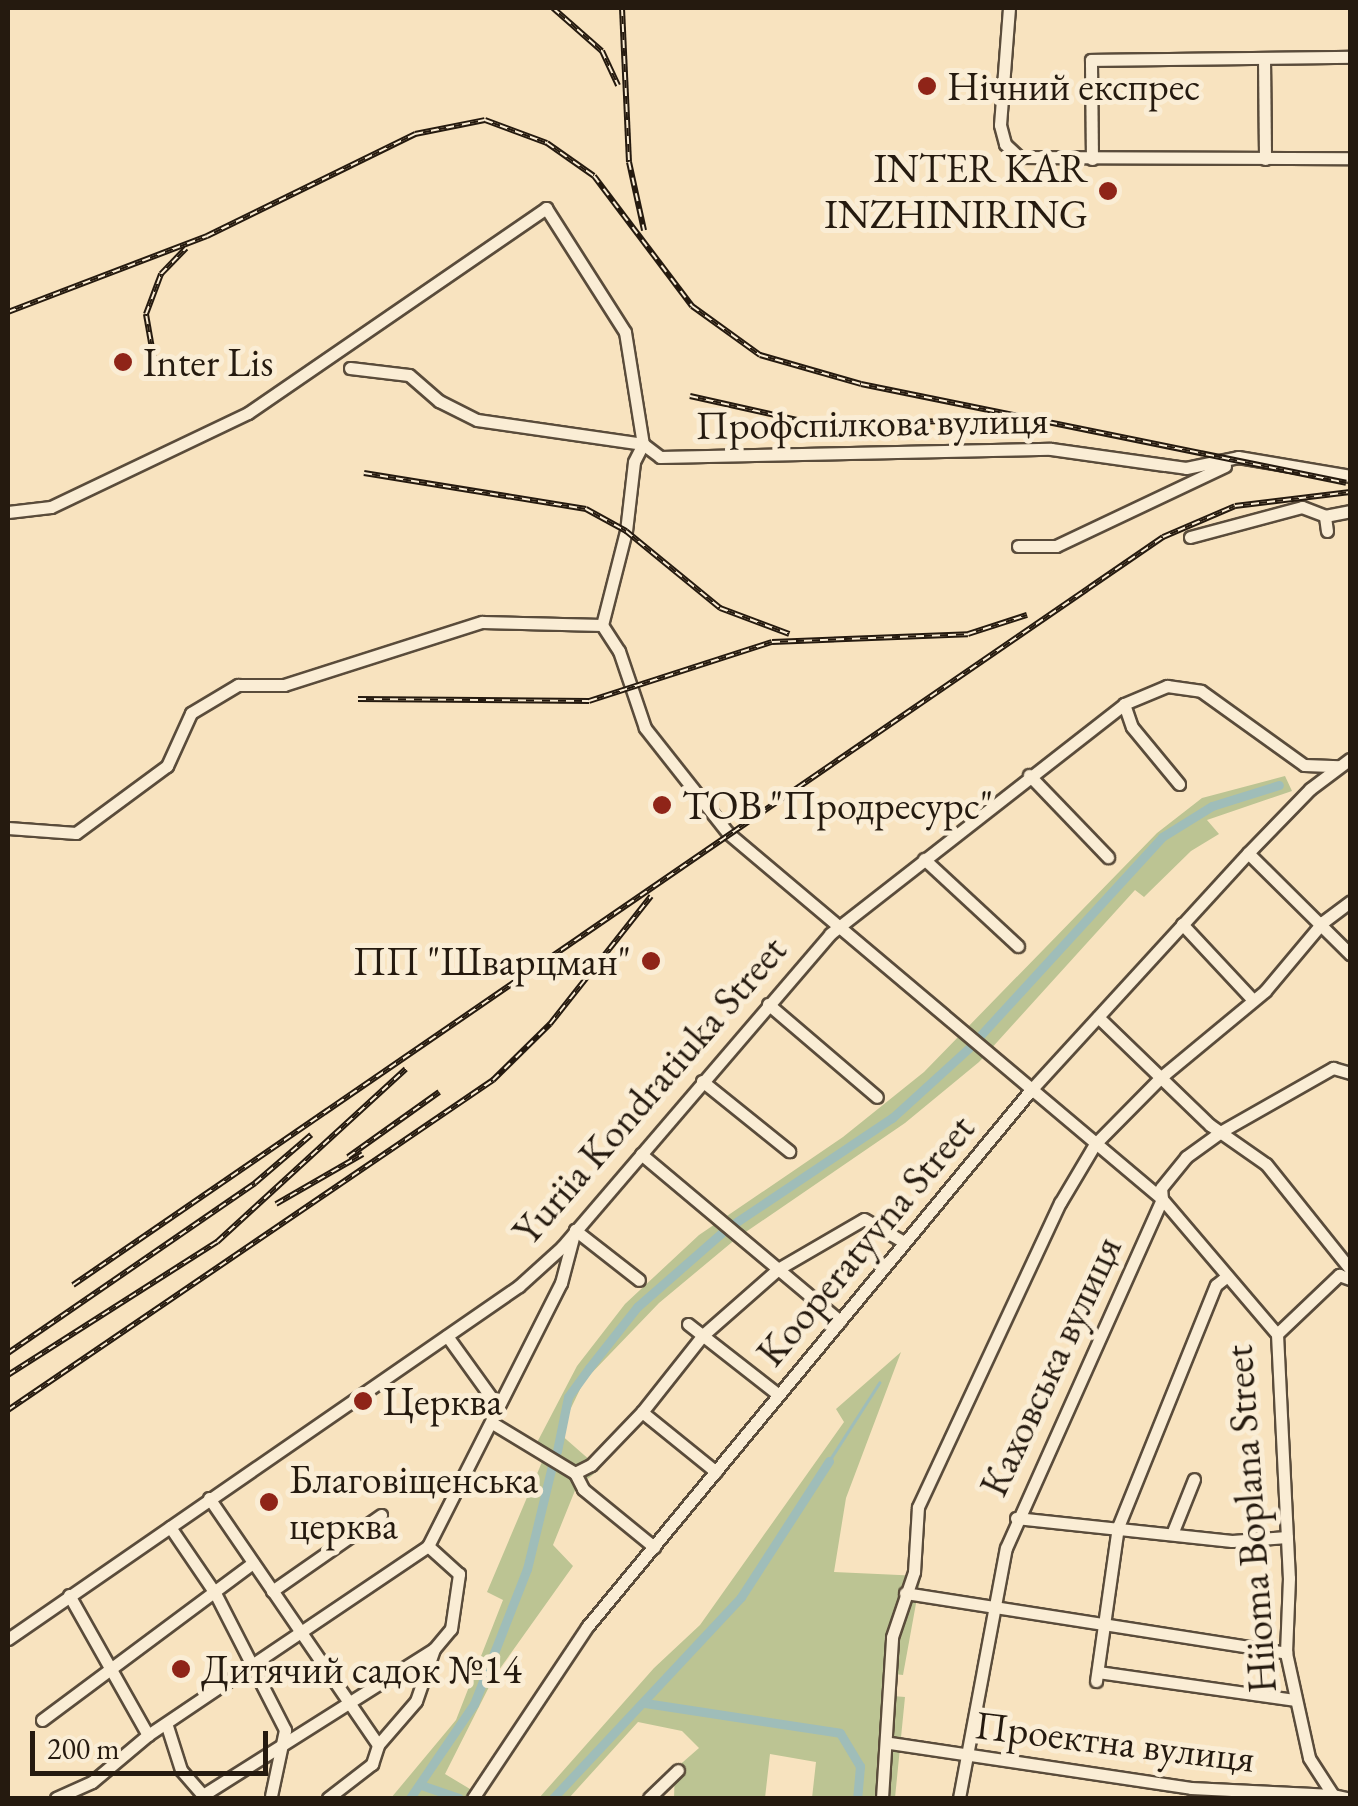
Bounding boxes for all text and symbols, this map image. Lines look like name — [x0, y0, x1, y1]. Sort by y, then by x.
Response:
place label: Нічний експрес — [947, 62, 1200, 110]
marker: Нічний експрес — [916, 75, 938, 97]
place label: INTER KAR INZHINIRING — [824, 144, 1088, 238]
marker: INTER KAR INZHINIRING — [1097, 180, 1119, 202]
place label: Inter Lis — [143, 338, 273, 386]
marker: Inter Lis — [112, 351, 134, 373]
street label: Профспілкова вулиця — [695, 395, 1049, 449]
place label: ТОВ "Продресурс" — [682, 781, 993, 829]
marker: ТОВ "Продресурс" — [651, 794, 673, 816]
street label: Yuriia Kondratiuka Street — [502, 926, 796, 1254]
place label: ПП "Шварцман" — [353, 937, 631, 985]
marker: ПП "Шварцман" — [640, 950, 662, 972]
street label: Kooperatyvna Street — [746, 1105, 984, 1375]
street label: Каховська вулиця — [969, 1229, 1131, 1503]
street label: Hiioma Boplana Street — [1214, 1343, 1286, 1695]
place label: Церква — [383, 1377, 502, 1425]
marker: Церква — [352, 1390, 374, 1412]
place label: Благовіщенська церква — [289, 1455, 538, 1549]
marker: Благовіщенська церква — [258, 1491, 280, 1513]
place label: Дитячий садок №14 — [201, 1645, 522, 1693]
marker: Дитячий садок №14 — [170, 1658, 192, 1680]
street label: Проектна вулиця — [972, 1700, 1258, 1782]
scale bar — [35, 1711, 272, 1773]
text: 200 m — [47, 1729, 120, 1768]

